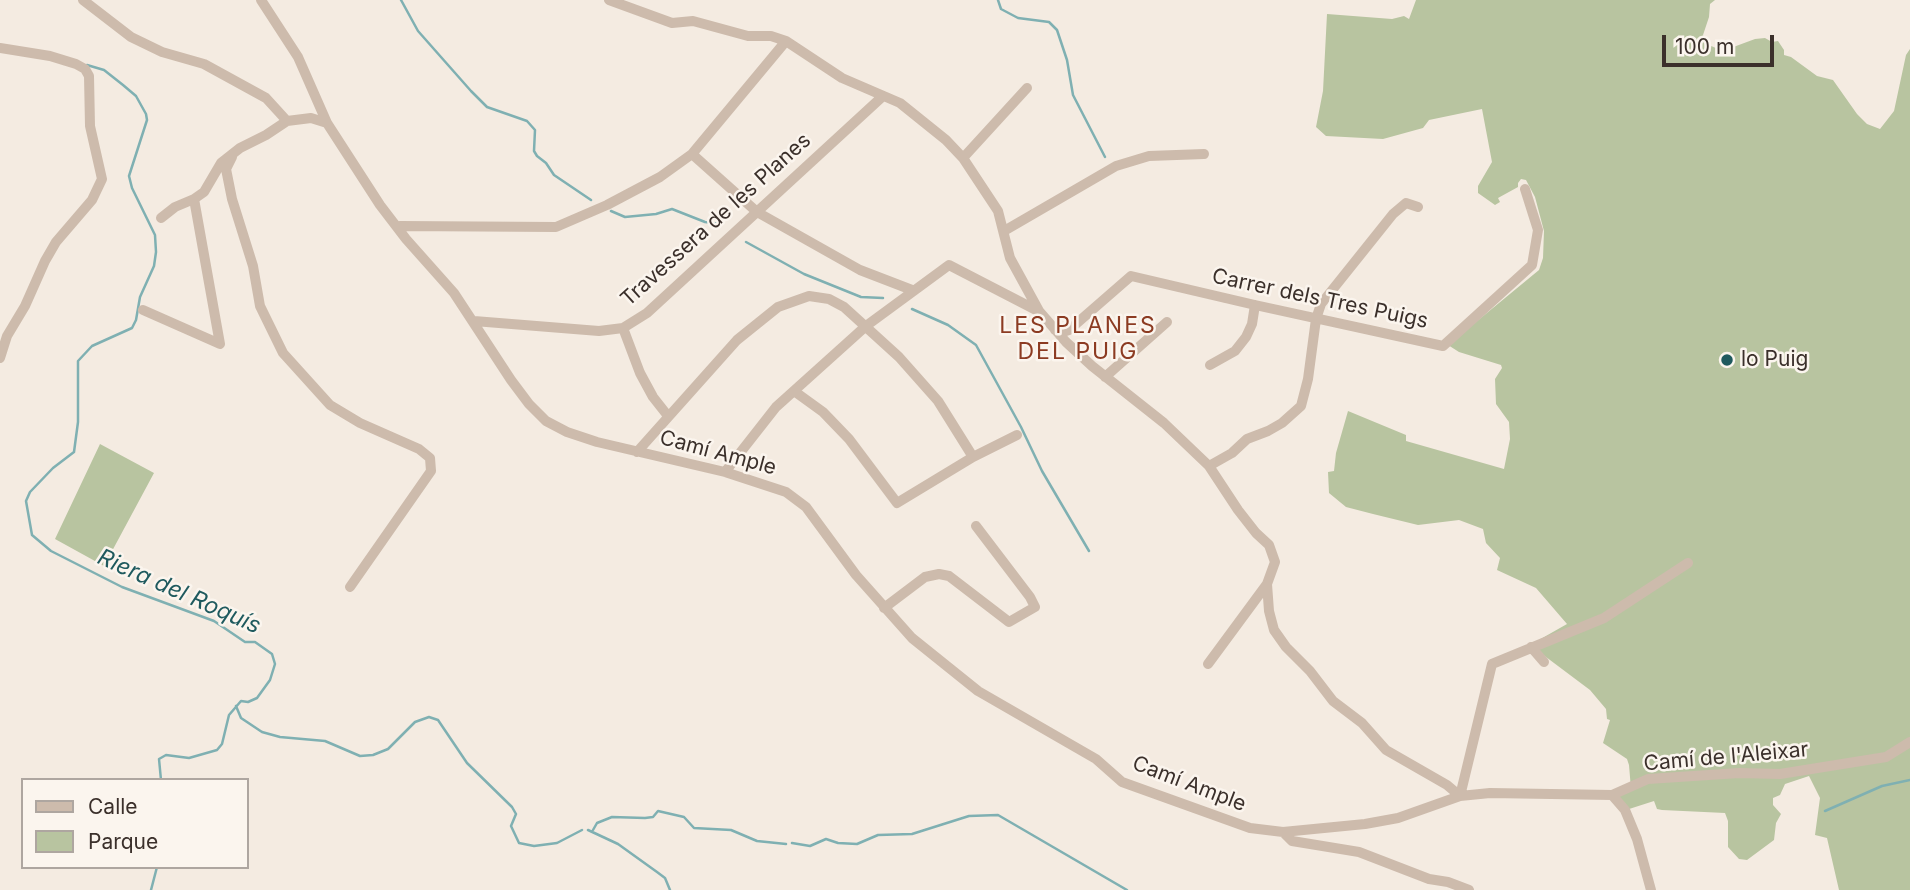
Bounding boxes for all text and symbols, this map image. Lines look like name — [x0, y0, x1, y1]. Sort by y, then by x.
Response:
scale bar — [1665, 21, 1777, 65]
text: 100 m — [1675, 34, 1734, 59]
street label: Travessera de les Planes — [616, 128, 816, 312]
street label: Carrer dels Tres Puigs — [1210, 264, 1430, 334]
district label: LES PLANES DEL PUIG — [1000, 312, 1156, 366]
place label: lo Puig — [1741, 347, 1808, 373]
marker: lo Puig — [1719, 352, 1735, 368]
street label: Camí Ample — [657, 425, 779, 481]
water label: Riera del Roquís — [93, 544, 265, 640]
street label: Camí de l'Aleixar — [1643, 737, 1809, 777]
street label: Camí Ample — [1129, 751, 1249, 817]
legend — [21, 778, 248, 869]
text: Calle — [88, 794, 138, 819]
text: Parque — [88, 829, 158, 854]

